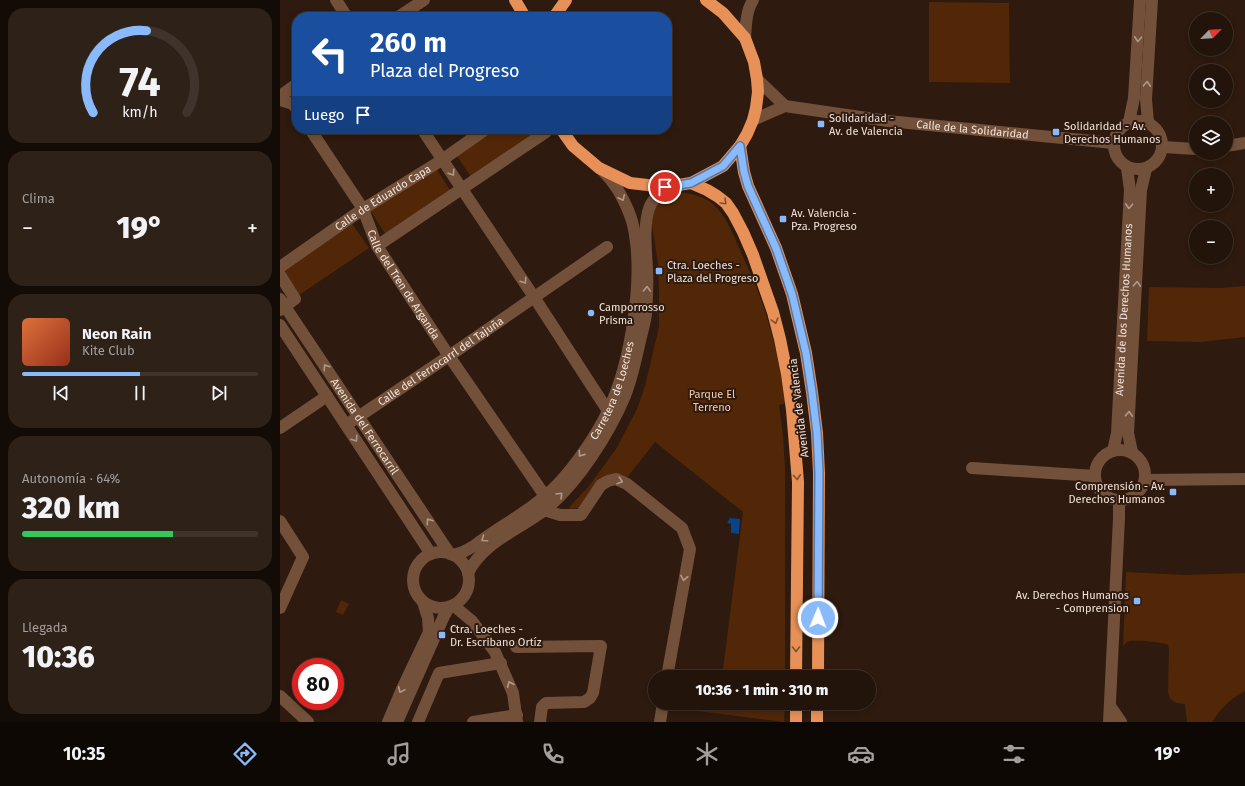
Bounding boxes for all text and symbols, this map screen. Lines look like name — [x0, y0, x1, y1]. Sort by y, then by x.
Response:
north arrow — [1189, 12, 1233, 56]
map controls — [1189, 12, 1233, 264]
text: 260 m — [370, 26, 447, 59]
icon: left — [304, 28, 356, 80]
one-way arrow — [1133, 36, 1142, 42]
text: 74 — [119, 57, 161, 107]
text: Plaza del Progreso — [370, 60, 520, 82]
button: search — [1189, 64, 1233, 108]
one-way arrow — [1143, 81, 1151, 87]
text: km/h — [122, 104, 158, 121]
icon: arrive — [352, 104, 374, 126]
text: Luego — [304, 106, 344, 124]
place label: Solidaridad - Av. de Valencia — [829, 112, 903, 138]
button: layers — [1189, 116, 1233, 160]
street label: Calle de la Solidaridad — [916, 117, 1029, 141]
marker: Solidaridad - Av. de Valencia — [816, 119, 826, 129]
place label: Solidaridad - Av. Derechos Humanos — [1064, 120, 1160, 146]
marker: Solidaridad - Av. Derechos Humanos — [1051, 127, 1061, 137]
street label: Calle de Eduardo Capa — [332, 162, 433, 233]
button: + — [1189, 168, 1233, 212]
one-way arrow — [447, 169, 454, 176]
pin — [648, 170, 682, 204]
icon: arrive — [654, 176, 676, 198]
text: Clima — [22, 191, 55, 206]
one-way arrow — [617, 194, 625, 202]
one-way arrow — [719, 197, 727, 205]
one-way arrow — [1125, 203, 1133, 209]
place label: Av. Valencia - Pza. Progreso — [791, 207, 857, 233]
text: 19° — [117, 210, 163, 246]
marker: Av. Valencia - Pza. Progreso — [778, 214, 788, 224]
text: − — [22, 215, 33, 242]
text: + — [247, 215, 258, 242]
button: − — [1189, 220, 1233, 264]
street label: Avenida de los Derechos Humanos — [1113, 223, 1135, 396]
street label: Calle del Tren de Arganda — [365, 228, 443, 342]
place label: Ctra. Loeches - Plaza del Progreso — [667, 259, 758, 285]
marker: Ctra. Loeches - Plaza del Progreso — [654, 266, 664, 276]
one-way arrow — [519, 277, 527, 284]
one-way arrow — [1132, 281, 1141, 287]
one-way arrow — [643, 286, 651, 292]
place label: Camporrosso Prisma — [599, 301, 665, 327]
marker: Camporrosso Prisma — [586, 308, 596, 318]
street label: Calle del Ferrocarrl del Tajuña — [375, 314, 506, 408]
one-way arrow — [771, 317, 779, 324]
text: Neon Rain — [82, 325, 151, 343]
street label: Carretera de Loeches — [587, 340, 636, 442]
text: Kite Club — [82, 343, 135, 358]
street label: Avenida de Valencia — [786, 358, 812, 458]
one-way arrow — [323, 364, 331, 371]
street label: Avenida del Ferrocarril — [328, 376, 402, 477]
icon: previous — [50, 382, 72, 404]
icon: pause — [129, 382, 151, 404]
icon: next — [208, 382, 230, 404]
park label: Parque El Terreno — [689, 388, 735, 414]
one-way arrow — [1125, 411, 1134, 417]
one-way arrow — [350, 435, 358, 442]
one-way arrow — [578, 450, 586, 457]
text: Autonomía · 64% — [22, 471, 120, 486]
one-way arrow — [793, 474, 802, 480]
one-way arrow — [617, 476, 624, 485]
place label: Comprensión - Av. Derechos Humanos — [1069, 480, 1165, 506]
marker: Comprensión - Av. Derechos Humanos — [1168, 487, 1178, 497]
text: 320 km — [22, 490, 120, 526]
one-way arrow — [556, 492, 563, 500]
one-way arrow — [427, 519, 434, 526]
one-way arrow — [481, 534, 488, 542]
one-way arrow — [681, 575, 689, 581]
place label: Av. Derechos Humanos - Comprension — [1016, 589, 1129, 615]
marker: Av. Derechos Humanos - Comprension — [1132, 596, 1142, 606]
position arrow — [797, 597, 839, 639]
text: Llegada — [22, 620, 68, 635]
place label: Ctra. Loeches - Dr. Escribano Ortíz — [450, 623, 542, 649]
marker: Ctra. Loeches - Dr. Escribano Ortíz — [437, 630, 447, 640]
text: 10:36 — [22, 639, 95, 675]
one-way arrow — [792, 646, 800, 652]
speed limit sign: 80 — [292, 658, 344, 710]
one-way arrow — [506, 681, 514, 688]
text: 10:36 · 1 min · 310 m — [696, 681, 828, 699]
one-way arrow — [398, 686, 406, 693]
icon: directions — [231, 740, 259, 768]
icon: music — [385, 740, 413, 768]
icon: phone — [539, 740, 567, 768]
icon: climate — [693, 740, 721, 768]
icon: car — [847, 740, 875, 768]
icon: filters — [1000, 740, 1028, 768]
text: 10:35 — [63, 743, 105, 765]
text: 19° — [1154, 743, 1182, 765]

